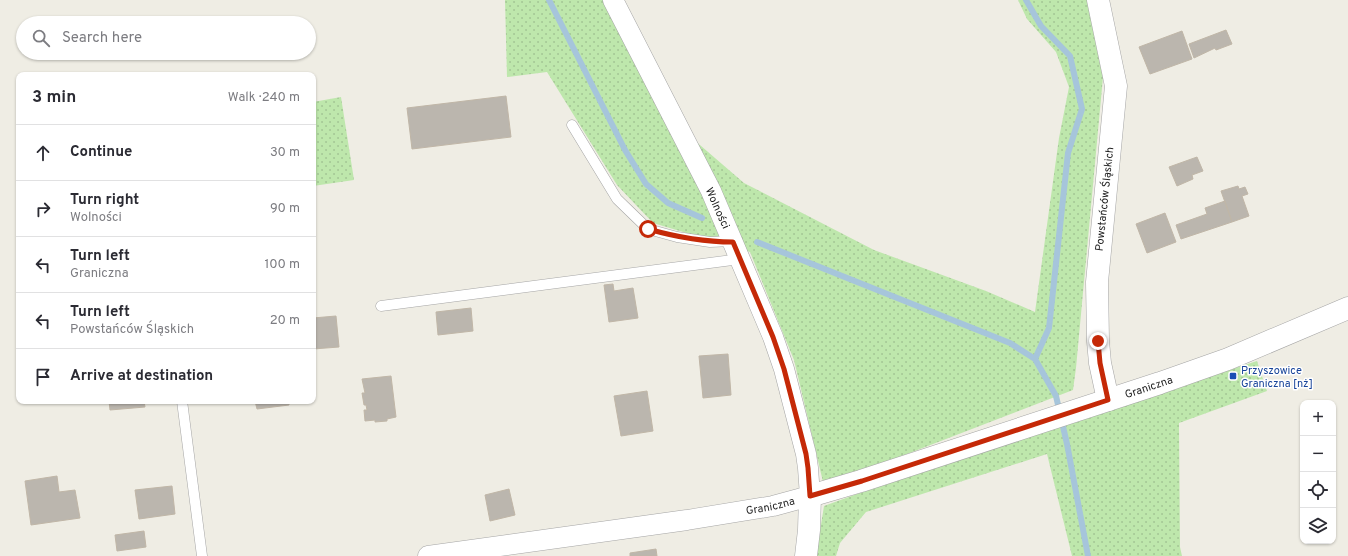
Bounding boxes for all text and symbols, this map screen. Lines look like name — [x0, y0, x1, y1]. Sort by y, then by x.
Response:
search box — [16, 16, 316, 60]
icon: search — [30, 27, 52, 49]
text: Search here — [62, 29, 142, 48]
text: 3 min — [32, 87, 76, 109]
text: Walk · 240 m — [228, 90, 300, 106]
icon: ahead — [32, 142, 54, 164]
text: Continue — [70, 143, 132, 162]
text: 30 m — [270, 145, 300, 161]
street label: Powstańców Śląskich — [1092, 146, 1117, 252]
street label: Wolności — [702, 186, 732, 231]
text: Turn right — [70, 191, 139, 210]
icon: right — [32, 198, 54, 220]
text: 90 m — [270, 201, 300, 217]
text: Wolności — [70, 210, 122, 226]
route start — [639, 220, 657, 238]
text: Turn left — [70, 247, 130, 266]
icon: left — [32, 254, 54, 276]
text: 100 m — [264, 257, 300, 273]
text: Graniczna — [70, 266, 129, 282]
text: Turn left — [70, 303, 130, 322]
icon: left — [32, 310, 54, 332]
text: 20 m — [270, 313, 300, 329]
text: Powstańców Śląskich — [70, 322, 194, 338]
route end — [1089, 332, 1107, 350]
place label: Przyszowice Graniczna [nż] — [1241, 364, 1313, 391]
icon: arrive — [32, 366, 54, 388]
text: Arrive at destination — [70, 367, 213, 386]
marker: Przyszowice Graniczna [nż] — [1228, 371, 1238, 381]
street label: Graniczna — [1123, 373, 1175, 402]
map controls — [1300, 400, 1336, 544]
button: + — [1300, 400, 1336, 436]
button: − — [1300, 436, 1336, 472]
button: locate — [1300, 472, 1336, 508]
street label: Graniczna — [745, 494, 797, 518]
button: layers — [1300, 508, 1336, 544]

